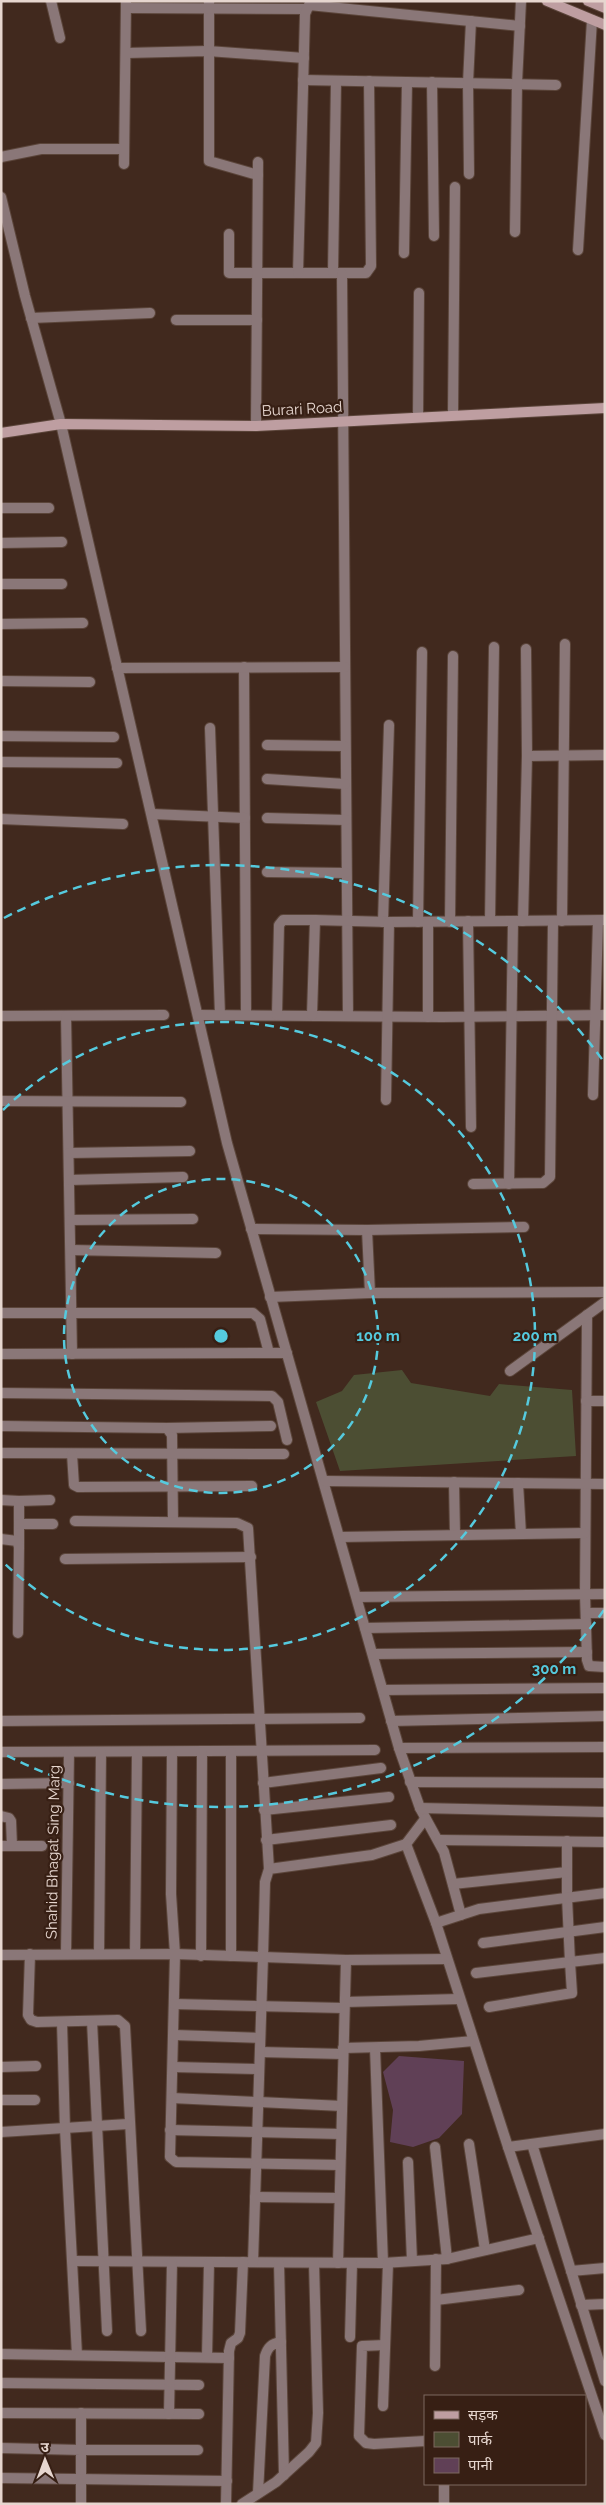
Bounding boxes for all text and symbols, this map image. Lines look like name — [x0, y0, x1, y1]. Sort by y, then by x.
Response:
street label: Burari Road — [261, 398, 343, 420]
centre of rings — [212, 1327, 230, 1345]
text: 100 m — [356, 1327, 400, 1345]
text: 200 m — [513, 1327, 557, 1345]
text: 300 m — [532, 1660, 576, 1678]
street label: Shahid Bhagat Sing Marg — [42, 1765, 64, 1939]
legend — [424, 2395, 586, 2485]
text: सड़क — [468, 2406, 498, 2424]
text: पार्क — [468, 2431, 492, 2449]
north arrow — [20, 2435, 70, 2485]
text: उ — [41, 2439, 50, 2455]
text: पानी — [468, 2456, 494, 2474]

